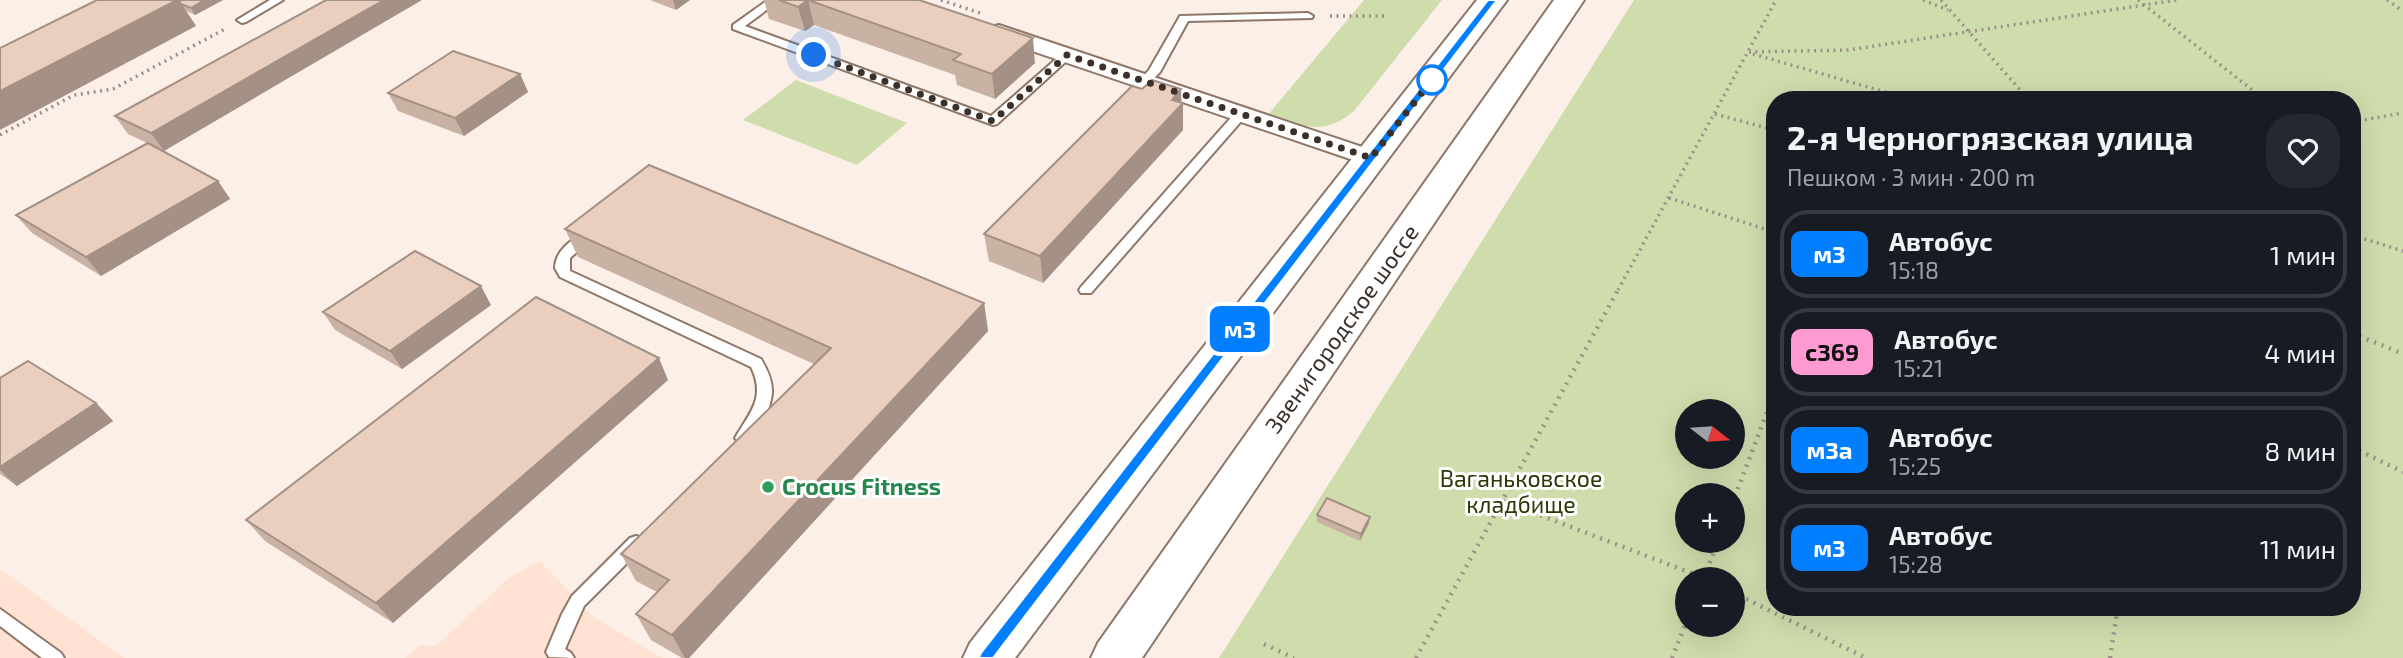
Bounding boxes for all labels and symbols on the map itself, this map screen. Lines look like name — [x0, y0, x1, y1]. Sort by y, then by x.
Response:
your location — [796, 37, 831, 72]
unlabelled marker — [1417, 65, 1447, 95]
street label: Звенигородское шоссе — [1258, 219, 1424, 438]
line badge: м3 — [1208, 306, 1272, 352]
north arrow — [1675, 399, 1745, 469]
park label: Ваганьковское кладбище — [1440, 464, 1602, 518]
place label: Crocus Fitness — [782, 472, 941, 500]
marker: Crocus Fitness — [760, 479, 776, 495]

